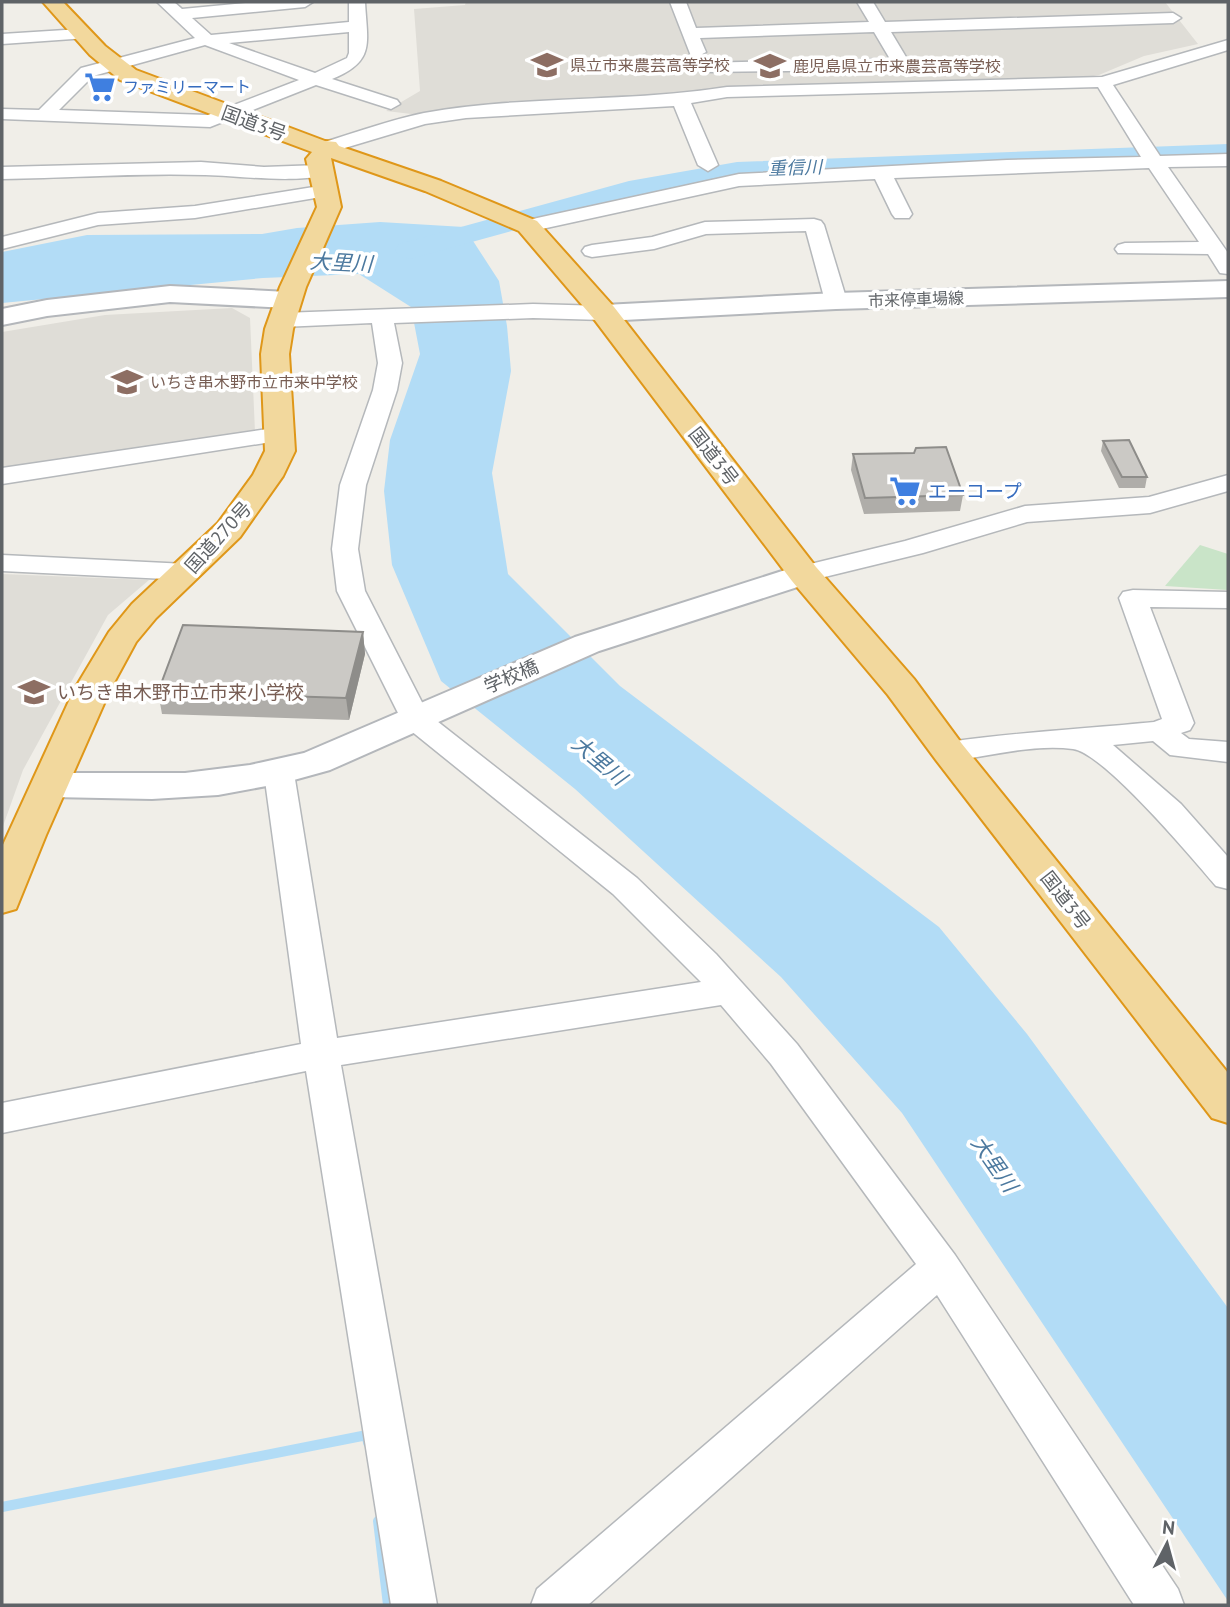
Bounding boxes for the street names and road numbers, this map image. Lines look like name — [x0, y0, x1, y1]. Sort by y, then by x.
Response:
street label: 国道3号 — [218, 100, 290, 146]
street label: 市来停車場線 — [868, 287, 964, 311]
street label: 国道3号 — [684, 422, 744, 490]
street label: 国道270号 — [180, 496, 256, 578]
street label: 学校橋 — [480, 654, 542, 698]
street label: 国道3号 — [1036, 866, 1096, 934]

